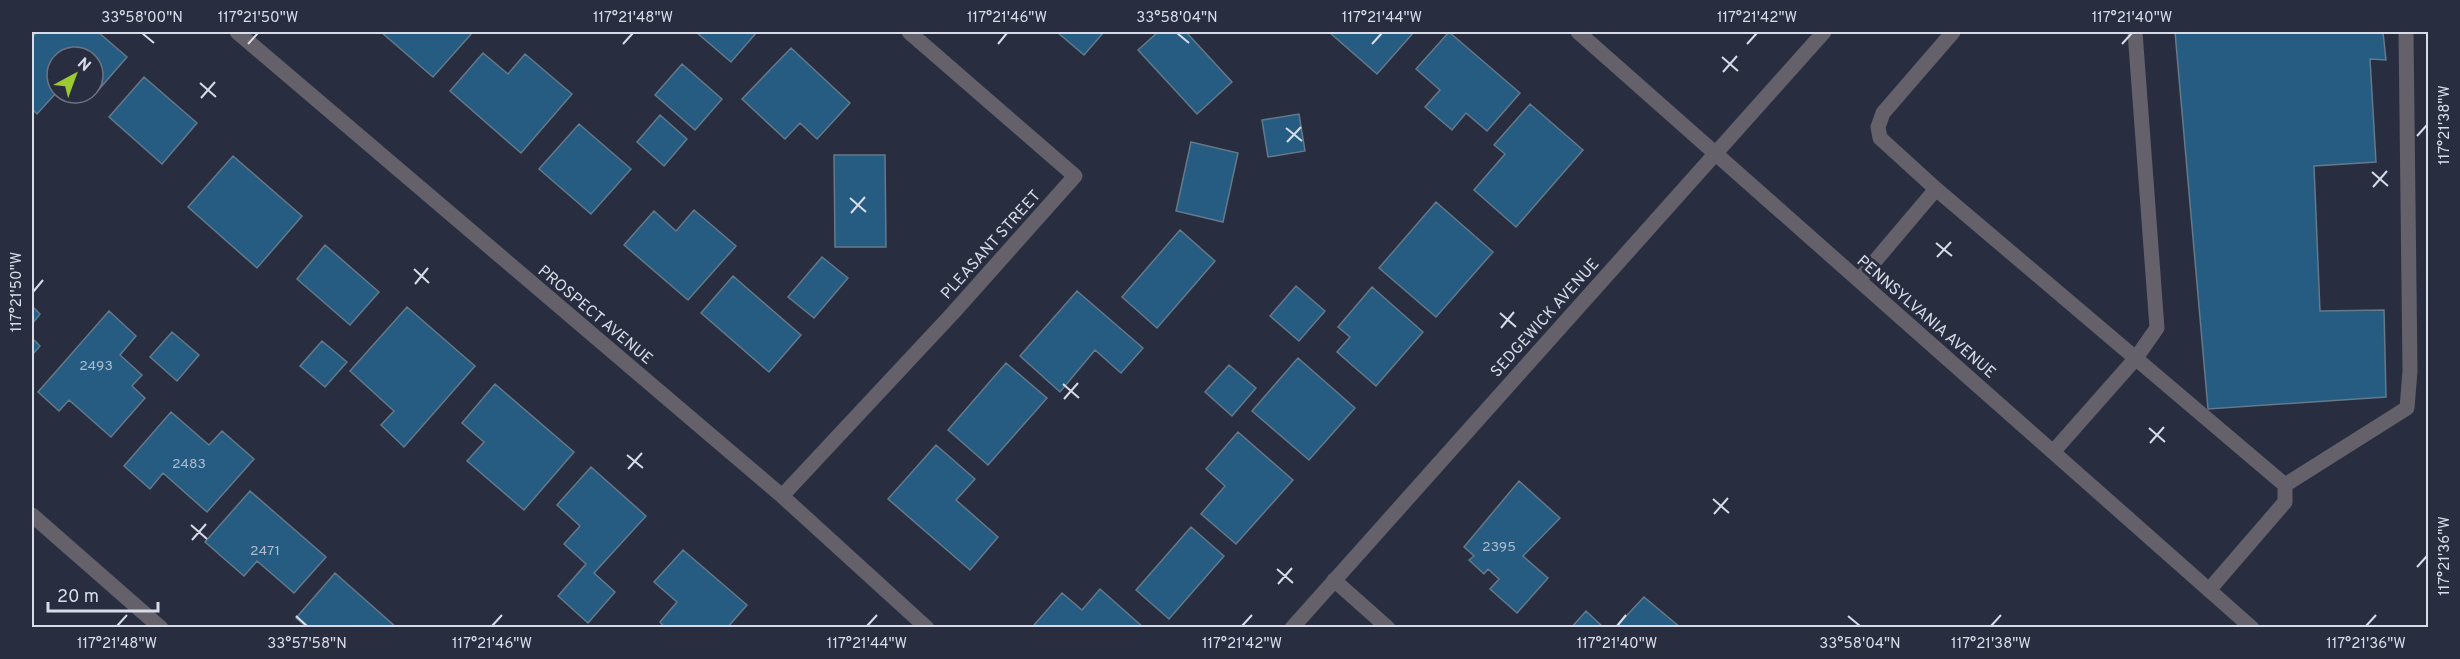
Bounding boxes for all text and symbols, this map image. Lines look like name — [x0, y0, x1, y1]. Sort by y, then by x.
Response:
text: 33°58'00"N — [101, 9, 183, 28]
text: 117°21'50"W — [218, 9, 298, 28]
text: 117°21'48"W — [593, 9, 673, 28]
text: 117°21'46"W — [967, 9, 1047, 28]
text: 33°58'04"N — [1136, 9, 1218, 28]
text: 117°21'44"W — [1342, 9, 1422, 28]
text: 117°21'42"W — [1717, 9, 1797, 28]
text: 117°21'40"W — [2092, 9, 2172, 28]
north arrow — [45, 45, 105, 105]
text: N — [73, 54, 94, 77]
text: 117°21'38"W — [2436, 85, 2455, 165]
street label: PLEASANT STREET — [937, 187, 1046, 304]
text: 117°21'50"W — [8, 252, 27, 332]
street label: PENNSYLVANIA AVENUE — [1852, 252, 1999, 383]
street label: SEDGEWICK AVENUE — [1487, 255, 1604, 382]
street label: PROSPECT AVENUE — [533, 262, 656, 370]
house number: 2493 — [79, 358, 113, 375]
house number: 2483 — [172, 456, 206, 473]
text: 117°21'36"W — [2436, 516, 2455, 596]
house number: 2395 — [1482, 539, 1516, 556]
house number: 2471 — [250, 543, 280, 560]
scale bar — [48, 575, 158, 613]
text: 20 m — [57, 586, 99, 609]
text: 117°21'48"W — [77, 635, 157, 654]
text: 33°57'58"N — [267, 635, 347, 654]
text: 117°21'46"W — [452, 635, 532, 654]
text: 117°21'44"W — [827, 635, 907, 654]
text: 117°21'42"W — [1202, 635, 1282, 654]
text: 117°21'40"W — [1577, 635, 1657, 654]
text: 33°58'04"N — [1819, 635, 1901, 654]
text: 117°21'38"W — [1951, 635, 2031, 654]
text: 117°21'36"W — [2326, 635, 2406, 654]

